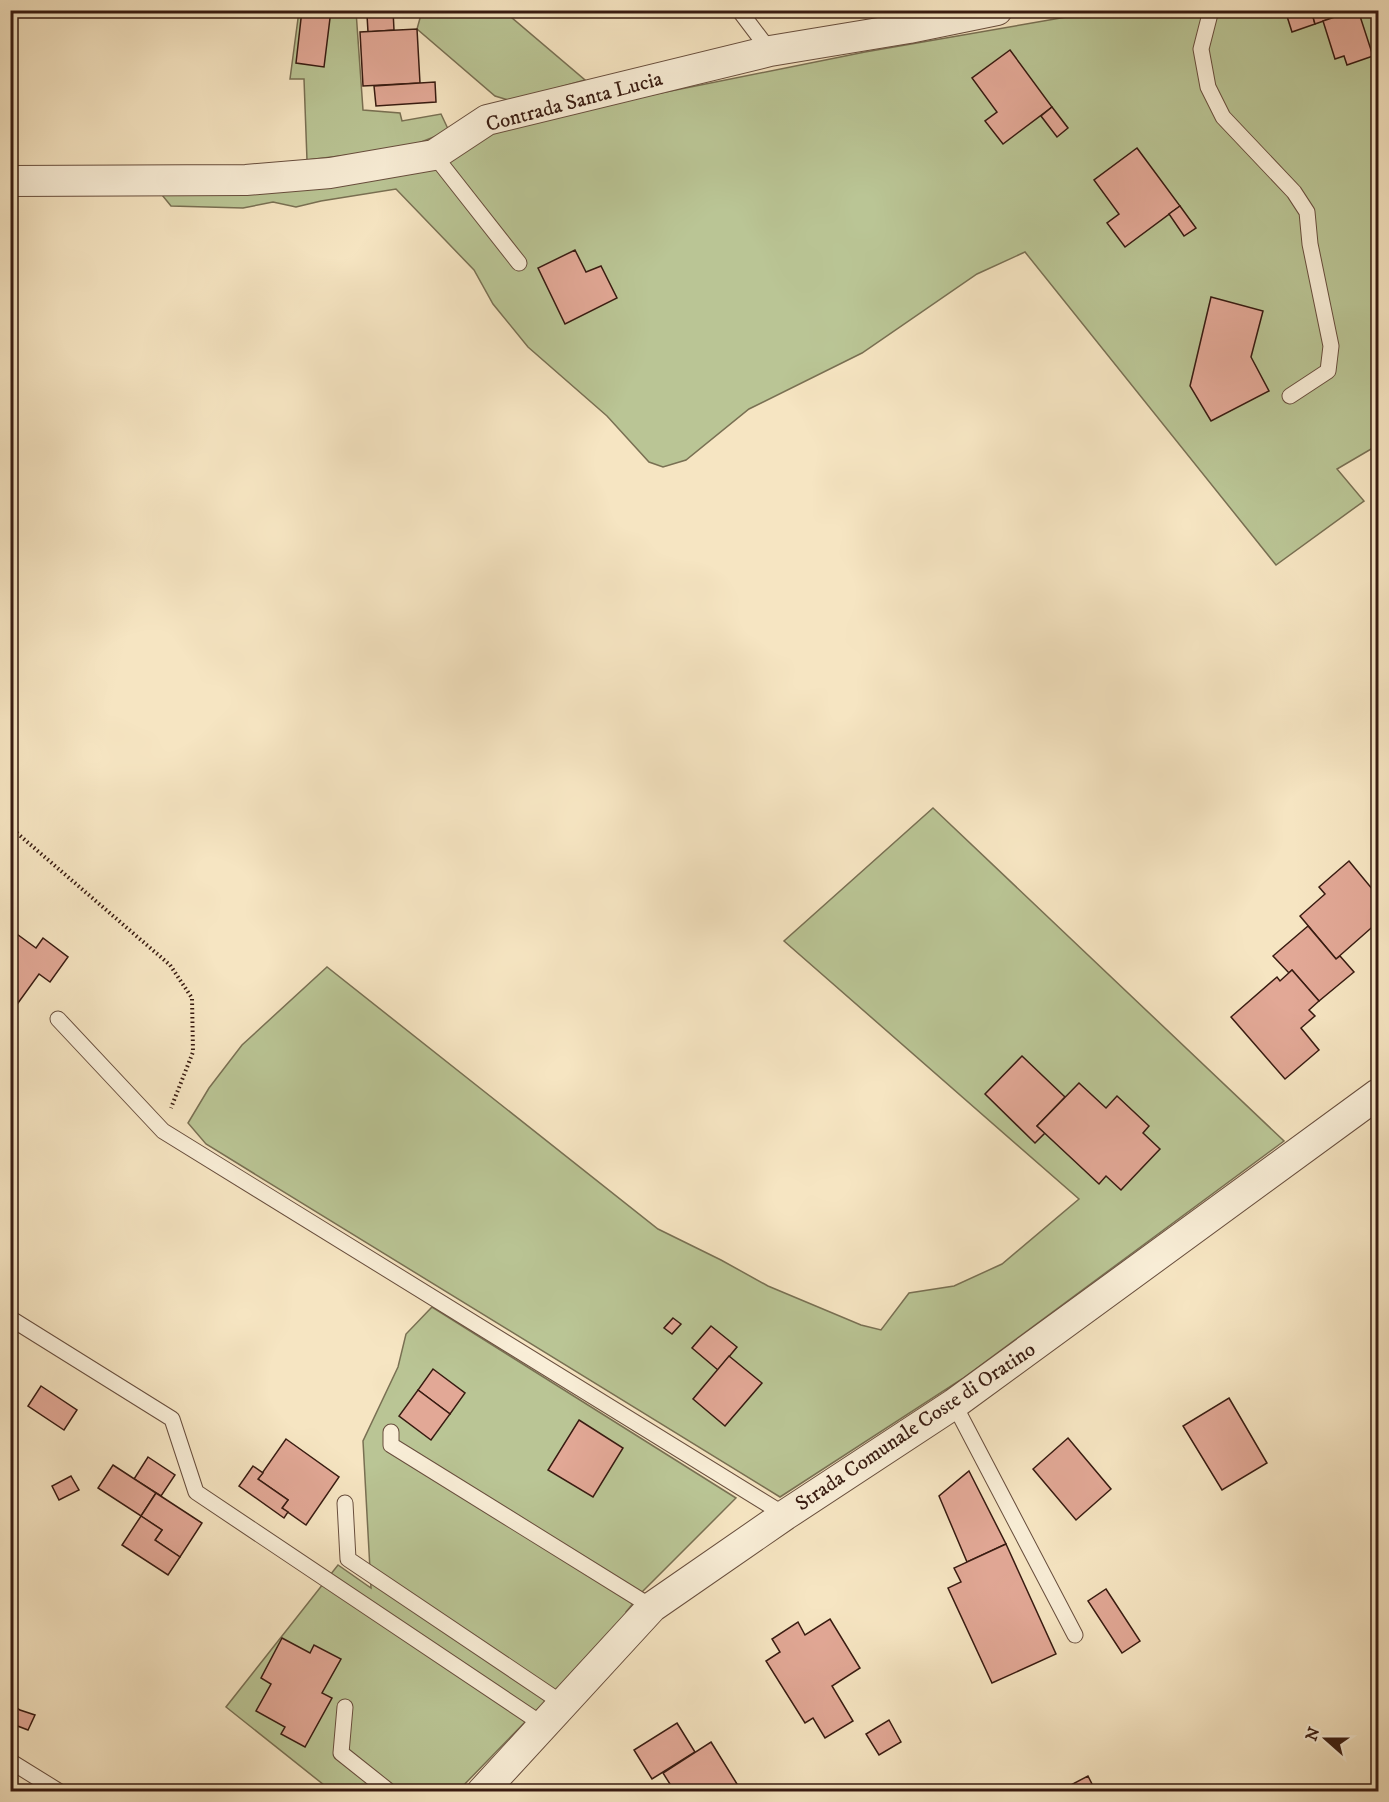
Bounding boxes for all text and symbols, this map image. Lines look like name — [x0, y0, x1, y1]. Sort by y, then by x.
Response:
street label: Contrada Santa Lucia — [483, 66, 666, 138]
street label: Strada Comunale Coste di Oratino — [791, 1337, 1041, 1517]
north arrow — [1296, 1709, 1356, 1769]
text: N — [1301, 1724, 1325, 1744]

